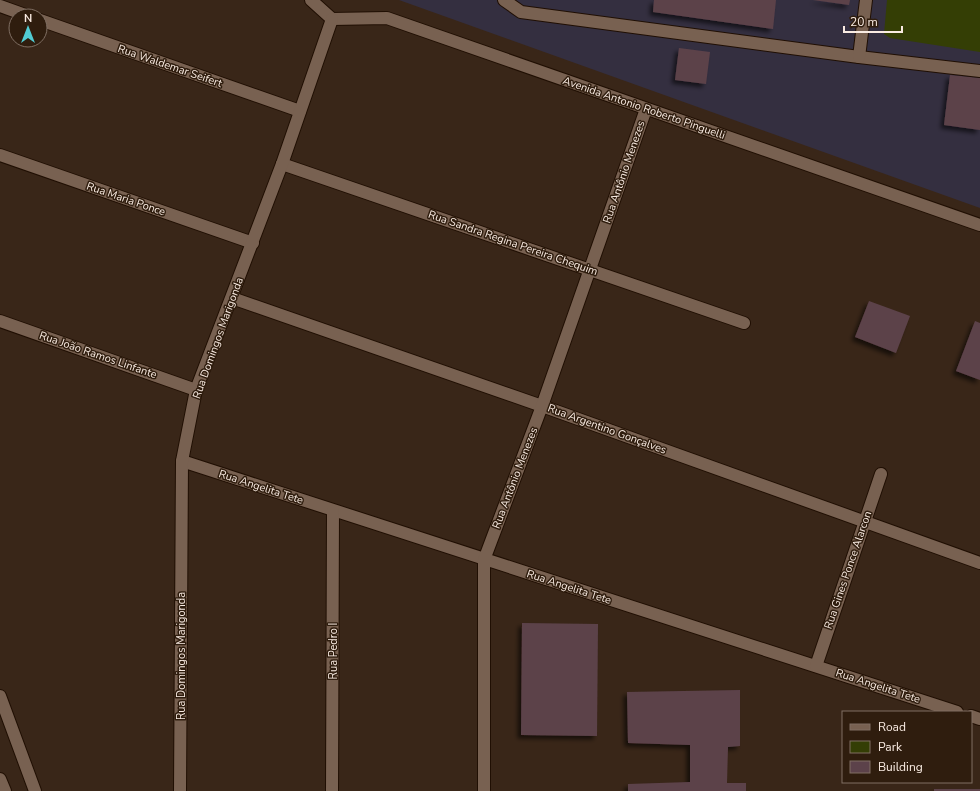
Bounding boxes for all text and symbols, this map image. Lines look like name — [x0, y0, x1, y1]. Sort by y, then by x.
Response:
north arrow — [8, 8, 48, 48]
scale bar — [844, 8, 902, 34]
text: N — [24, 11, 32, 26]
text: 20 m — [850, 14, 878, 30]
street label: Rua Waldemar Seifert — [116, 41, 224, 91]
street label: Avenida Antonio Roberto Pinguelli — [561, 73, 727, 143]
street label: Rua Antônio Menezes — [599, 119, 649, 225]
street label: Rua Maria Ponce — [85, 178, 168, 220]
street label: Rua Sandra Regina Pereira Chequim — [426, 207, 600, 279]
street label: Rua Domingos Marigonda — [189, 275, 247, 401]
street label: Rua João Ramos Linfante — [37, 328, 159, 382]
street label: Rua Argentino Gonçalves — [546, 401, 668, 457]
street label: Rua Antônio Menezes — [489, 425, 541, 531]
street label: Rua Angelita Tete — [217, 466, 305, 508]
street label: Rua Gines Ponce Alarcon — [821, 509, 875, 631]
street label: Rua Angelita Tete — [525, 566, 613, 608]
street label: Rua Domingos Marigonda — [174, 592, 189, 720]
street label: Rua Pedro I — [326, 623, 341, 679]
street label: Rua Angelita Tete — [834, 665, 922, 707]
legend — [842, 711, 972, 783]
text: Road — [878, 719, 906, 735]
text: Park — [878, 739, 903, 755]
text: Building — [878, 759, 923, 775]

